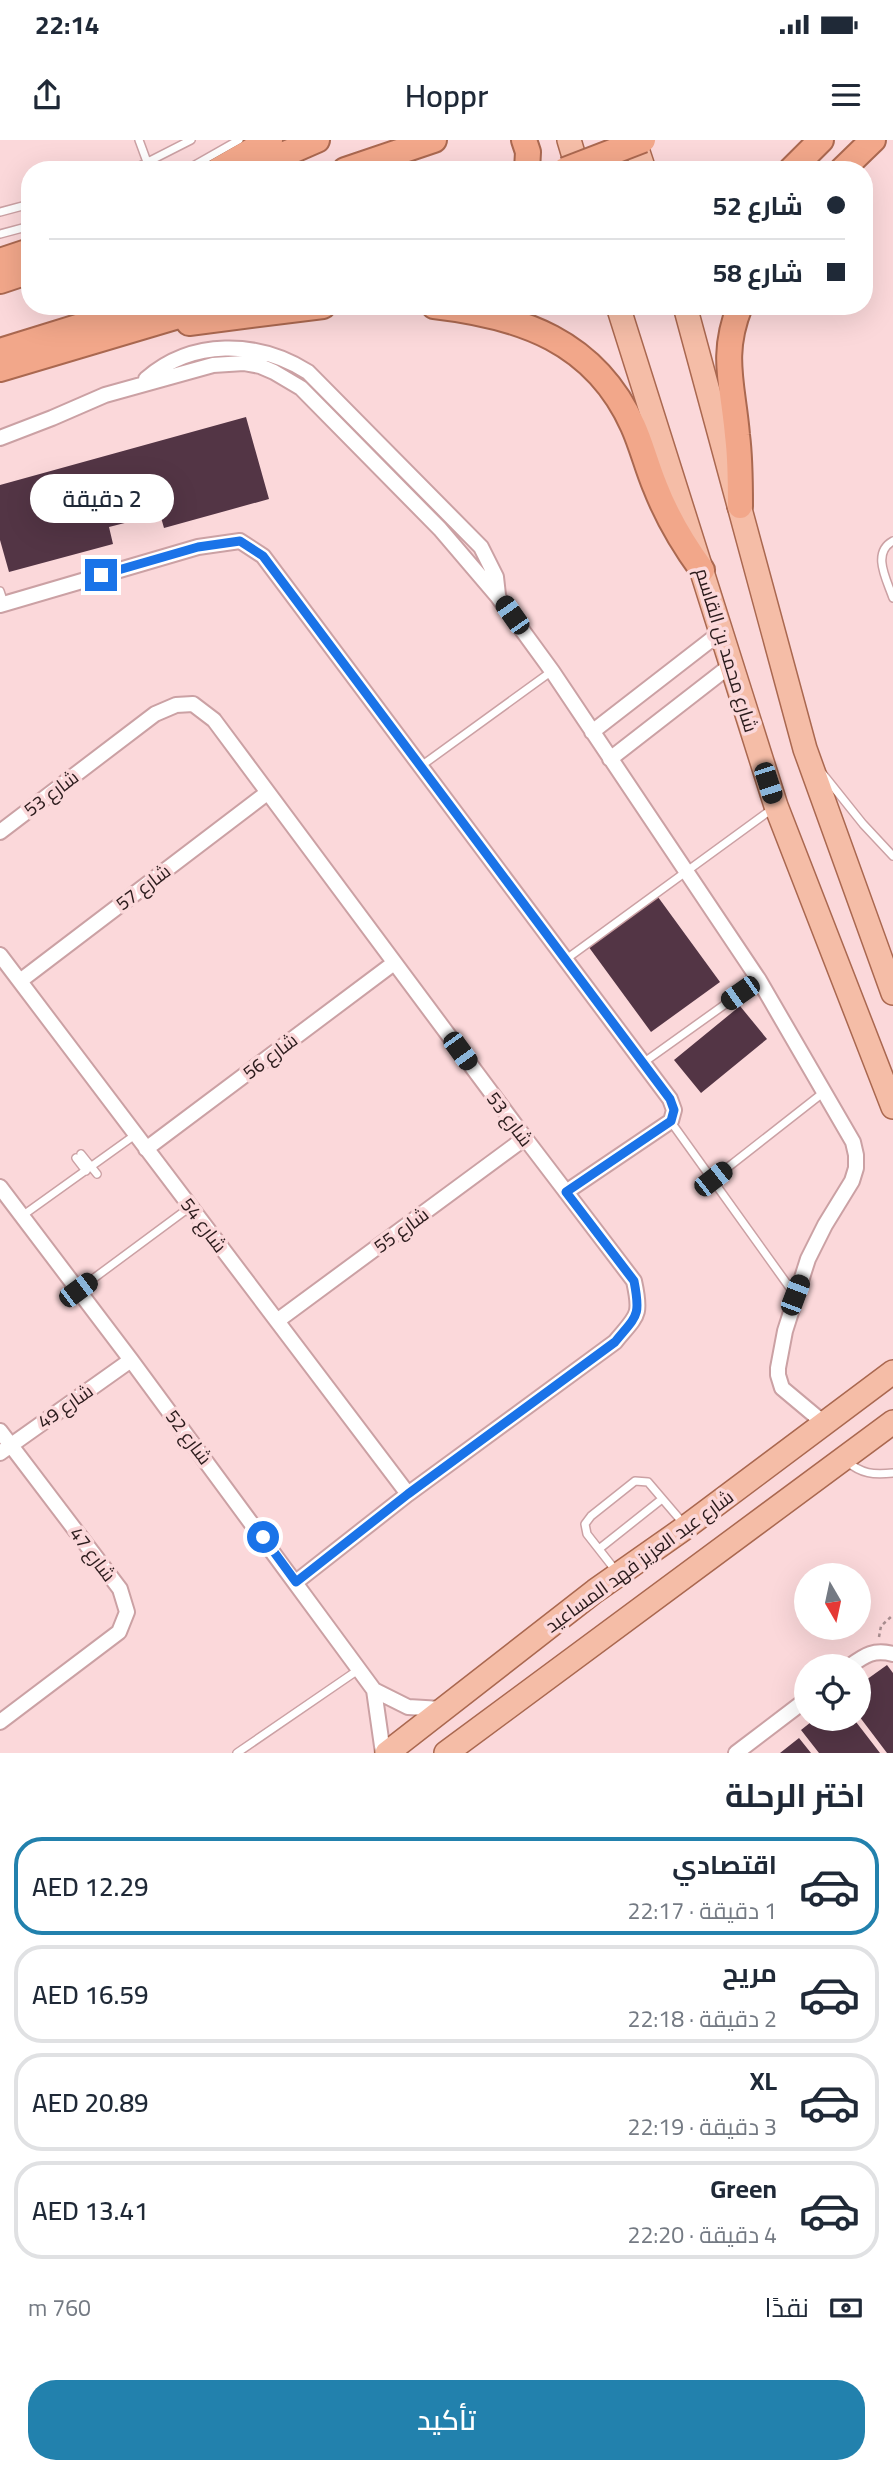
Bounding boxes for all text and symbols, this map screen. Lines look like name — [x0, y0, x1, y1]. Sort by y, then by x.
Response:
text: 22:14 — [35, 0, 99, 49]
text: Hoppr — [405, 65, 488, 125]
icon: share — [28, 76, 66, 114]
icon: menu — [827, 76, 865, 114]
text: شارع 52 — [713, 181, 803, 230]
text: شارع 58 — [713, 248, 803, 297]
callout: 2 دقيقة — [29, 474, 173, 522]
text: 2 دقيقة — [62, 477, 142, 520]
route end — [85, 559, 117, 591]
street label: شارع محمد بن القاسم — [685, 563, 769, 737]
car — [492, 592, 533, 638]
street label: شارع 53 — [15, 760, 87, 826]
car — [752, 760, 785, 806]
street label: شارع 57 — [107, 854, 179, 920]
car — [717, 972, 764, 1014]
street label: شارع 56 — [234, 1023, 306, 1089]
car — [440, 1028, 481, 1074]
street label: شارع 53 — [477, 1083, 543, 1155]
car — [690, 1158, 737, 1200]
street label: شارع 54 — [171, 1189, 237, 1261]
street label: شارع 55 — [365, 1197, 437, 1263]
car — [55, 1269, 102, 1311]
car — [778, 1272, 813, 1318]
street label: شارع 49 — [29, 1373, 101, 1439]
street label: شارع 52 — [156, 1401, 222, 1473]
street label: شارع عبد العزيز فهد المساعيد — [536, 1480, 742, 1642]
street label: شارع 47 — [60, 1518, 126, 1590]
route start — [247, 1521, 279, 1553]
north arrow — [794, 1563, 872, 1640]
map controls — [794, 1563, 871, 1731]
button: locate — [794, 1654, 871, 1731]
text: اختر الرحلة — [725, 1765, 865, 1825]
text: اقتصادي — [672, 1840, 777, 1889]
icon: car — [798, 1855, 861, 1918]
text: AED 12.29 — [32, 1862, 148, 1911]
text: 1 دقيقة · 22:17 — [628, 1889, 777, 1932]
text: مريح — [722, 1948, 777, 1997]
icon: car — [798, 1963, 861, 2026]
text: AED 16.59 — [32, 1970, 148, 2019]
text: 2 دقيقة · 22:18 — [628, 1997, 777, 2040]
text: XL — [750, 2056, 777, 2105]
icon: car — [798, 2071, 861, 2134]
text: AED 20.89 — [32, 2078, 148, 2127]
text: 3 دقيقة · 22:19 — [628, 2105, 777, 2148]
text: Green — [710, 2164, 777, 2213]
icon: car — [798, 2179, 861, 2242]
text: AED 13.41 — [32, 2186, 148, 2235]
text: 4 دقيقة · 22:20 — [628, 2213, 777, 2256]
text: نقدًا — [765, 2283, 809, 2332]
text: 760 m — [28, 2286, 91, 2329]
icon: cash — [827, 2289, 865, 2327]
button: تأكيد — [28, 2380, 865, 2460]

